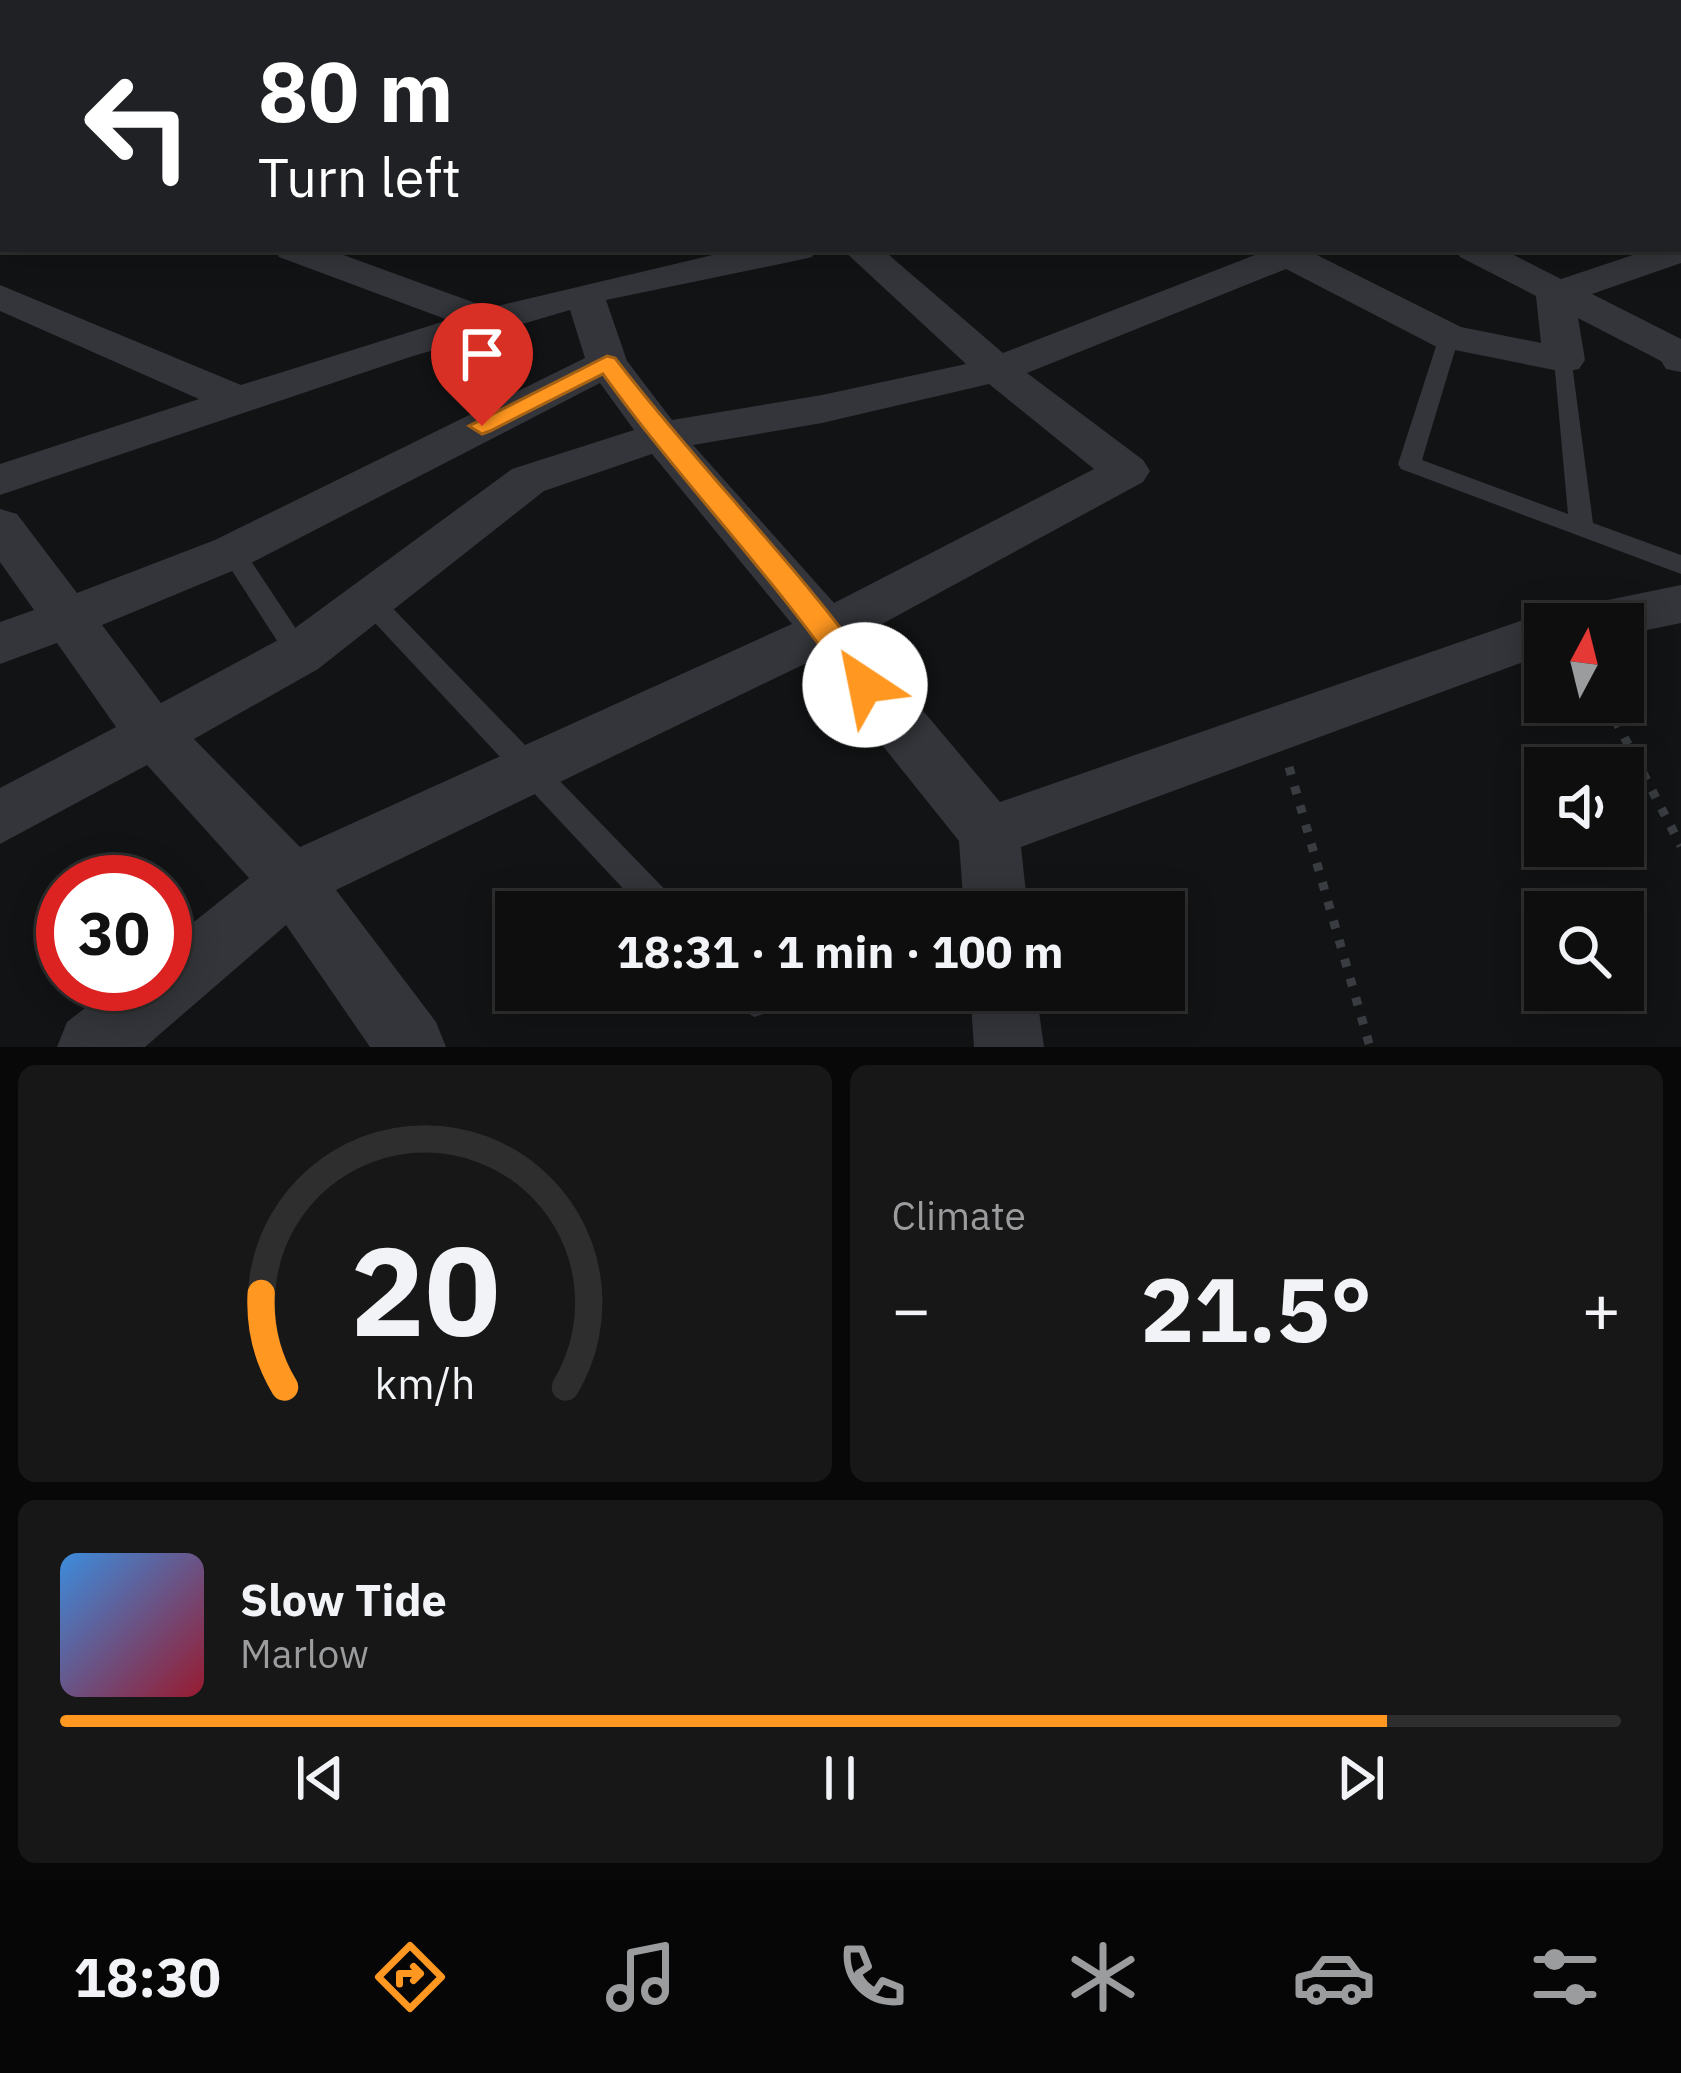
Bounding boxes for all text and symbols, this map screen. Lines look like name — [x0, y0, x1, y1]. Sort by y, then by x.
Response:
text: 80 m — [258, 36, 454, 145]
icon: left — [60, 48, 216, 204]
text: Turn left — [258, 142, 461, 212]
pin — [431, 303, 533, 426]
icon: arrive — [449, 321, 515, 387]
north arrow — [1524, 603, 1644, 723]
map controls — [1524, 603, 1644, 1011]
position arrow — [802, 622, 928, 748]
button: sound — [1524, 747, 1644, 867]
speed limit sign: 30 — [36, 855, 192, 1011]
button: search — [1524, 891, 1644, 1011]
text: 18:31 · 1 min · 100 m — [617, 922, 1063, 980]
text: Climate — [892, 1190, 1026, 1241]
text: 20 — [350, 1208, 500, 1370]
text: 21.5° — [1140, 1250, 1372, 1367]
text: − — [892, 1265, 931, 1351]
text: + — [1581, 1265, 1621, 1351]
text: km/h — [374, 1354, 475, 1410]
text: Slow Tide — [240, 1570, 447, 1628]
text: Marlow — [240, 1628, 369, 1679]
icon: previous — [287, 1745, 353, 1811]
icon: pause — [807, 1745, 873, 1811]
icon: next — [1328, 1745, 1394, 1811]
icon: directions — [368, 1935, 452, 2019]
icon: music — [599, 1935, 683, 2019]
icon: phone — [830, 1935, 914, 2019]
icon: climate — [1061, 1935, 1145, 2019]
icon: car — [1292, 1935, 1376, 2019]
icon: filters — [1523, 1935, 1607, 2019]
text: 18:30 — [74, 1942, 221, 2012]

